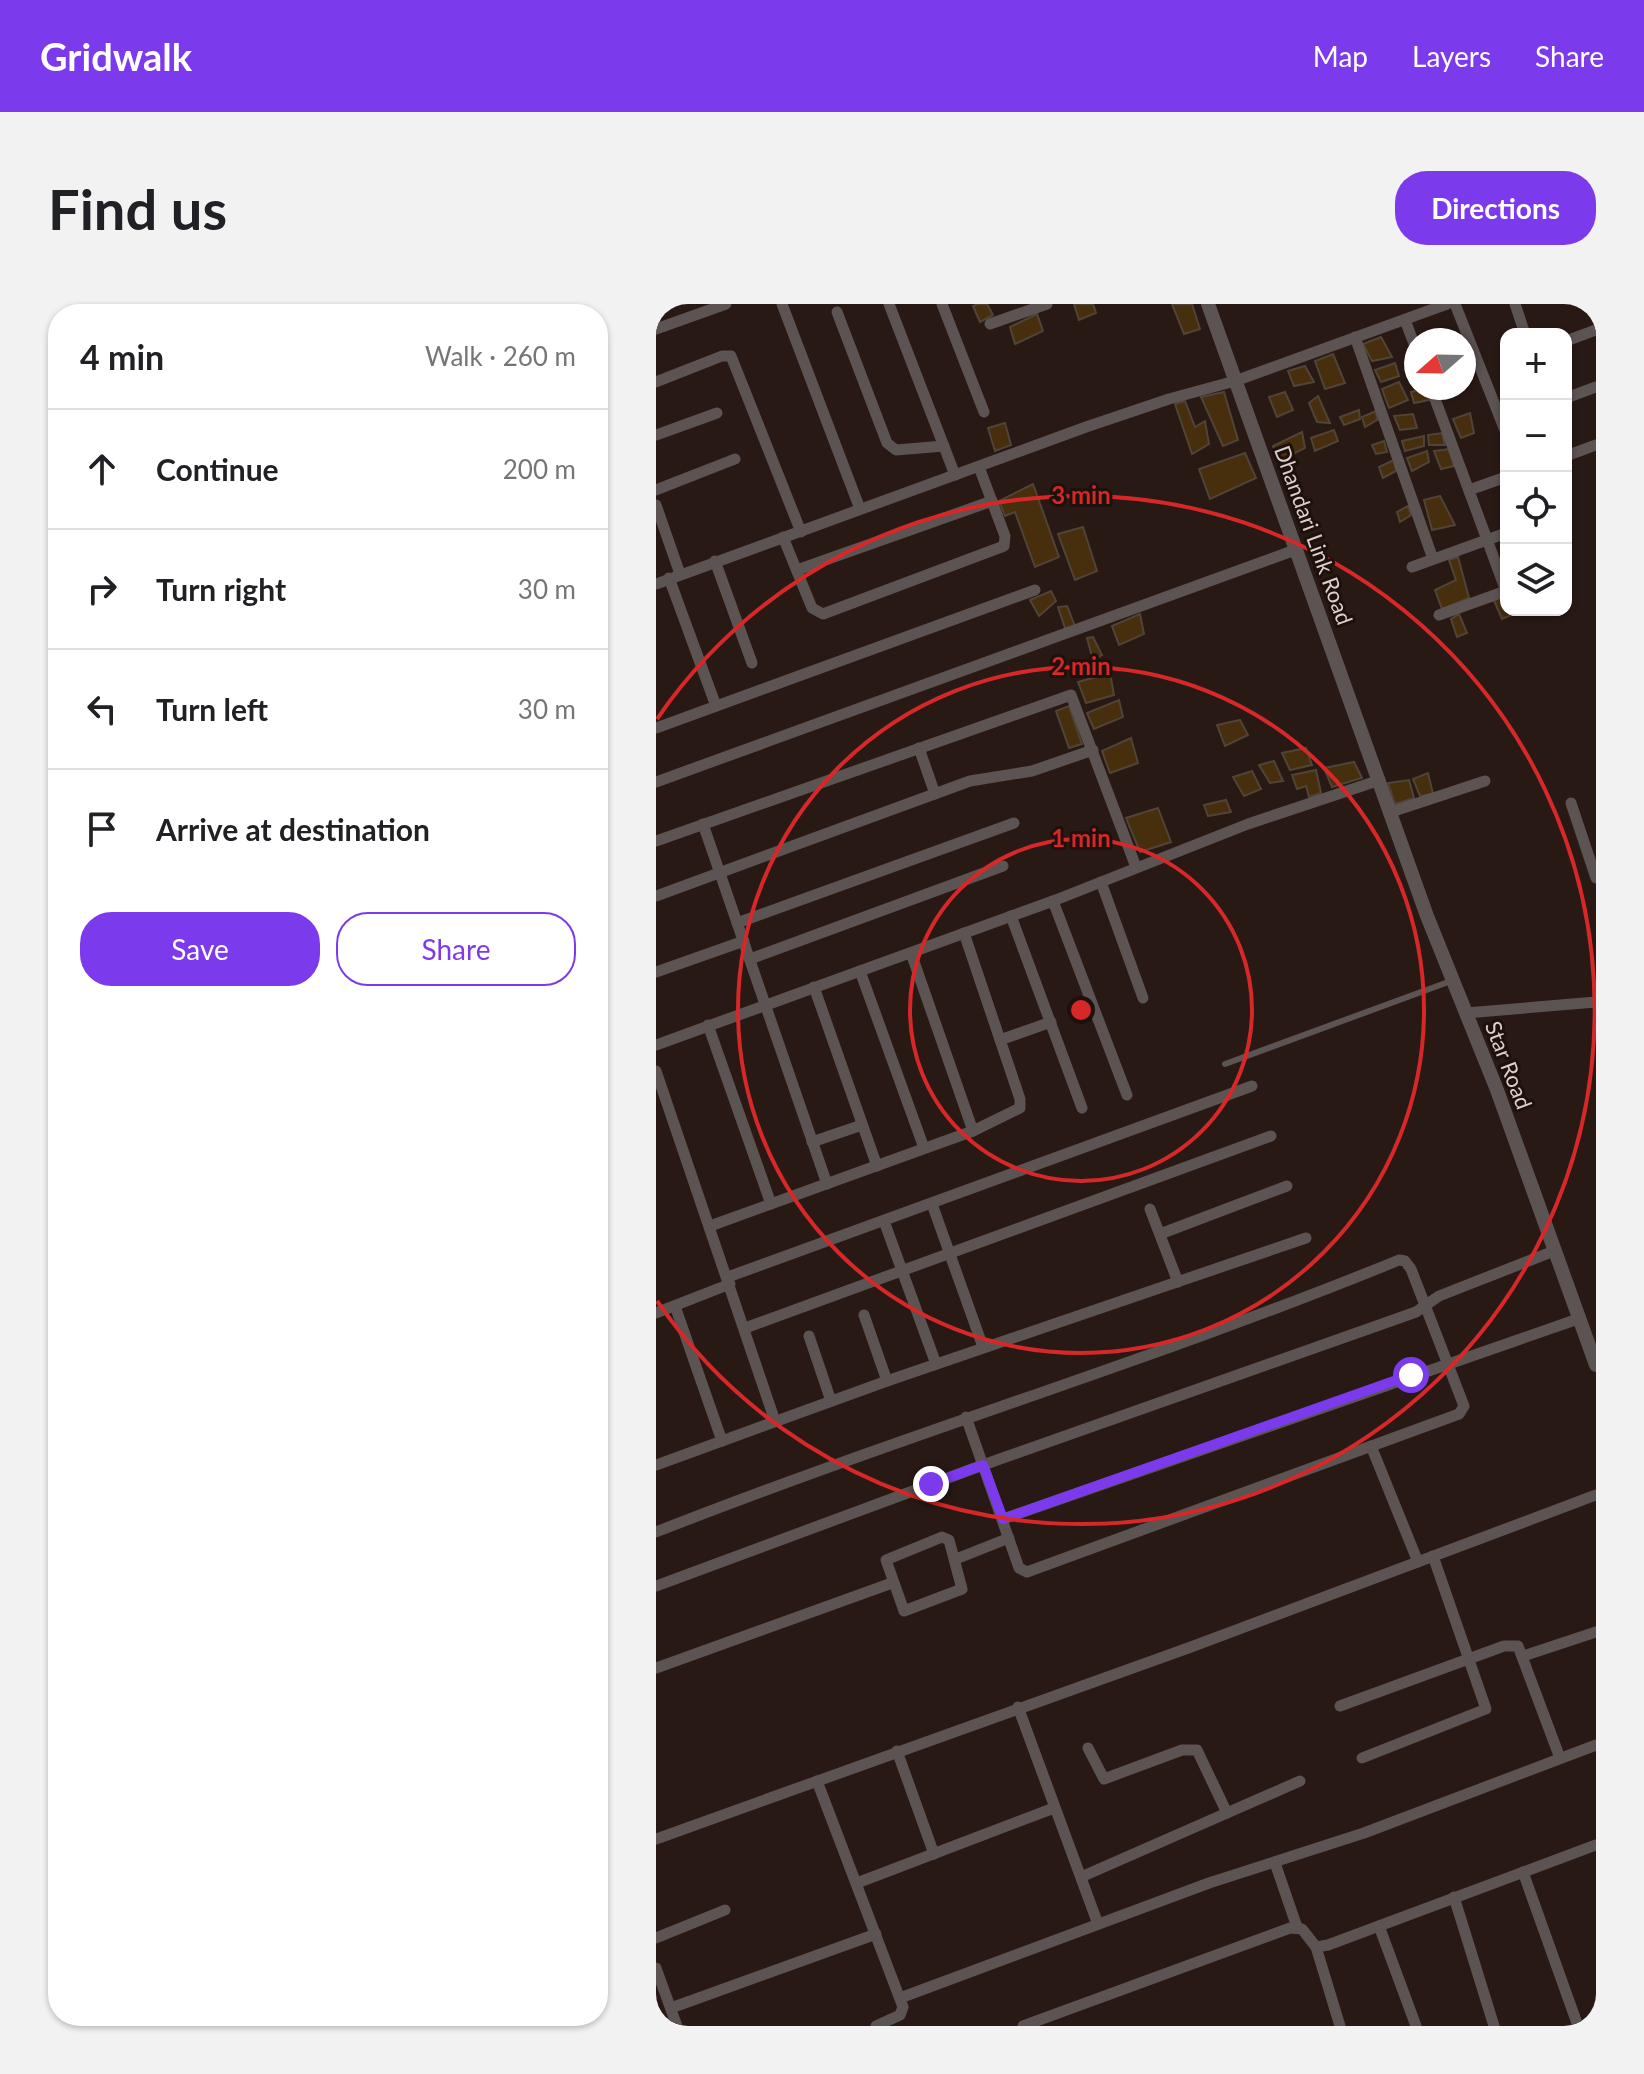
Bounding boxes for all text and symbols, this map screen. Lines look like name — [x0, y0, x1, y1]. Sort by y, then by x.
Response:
text: Gridwalk — [40, 33, 192, 79]
text: Map — [1313, 39, 1368, 73]
text: Layers — [1412, 39, 1491, 73]
text: Share — [1535, 39, 1604, 73]
button: Directions — [1395, 171, 1596, 245]
text: Find us — [48, 175, 227, 242]
north arrow — [1404, 328, 1476, 400]
map controls — [1500, 328, 1572, 616]
button: + — [1500, 328, 1572, 400]
text: 4 min — [80, 336, 164, 377]
text: Walk · 260 m — [425, 340, 576, 372]
button: − — [1500, 400, 1572, 472]
street label: Dhandari Link Road — [1269, 442, 1359, 628]
icon: ahead — [80, 447, 124, 491]
text: Continue — [156, 451, 279, 487]
text: 200 m — [503, 453, 576, 485]
button: locate — [1500, 472, 1572, 544]
text: 3 min — [1051, 480, 1111, 509]
button: layers — [1500, 544, 1572, 616]
icon: right — [80, 567, 124, 611]
text: Turn right — [156, 571, 286, 607]
text: 30 m — [518, 573, 576, 605]
text: 2 min — [1051, 651, 1111, 680]
icon: left — [80, 687, 124, 731]
text: Turn left — [156, 691, 268, 727]
text: 30 m — [518, 693, 576, 725]
icon: arrive — [80, 807, 124, 851]
text: Arrive at destination — [156, 811, 430, 847]
text: 1 min — [1051, 823, 1111, 852]
button: Save — [80, 912, 320, 986]
button: Share — [336, 912, 576, 986]
centre of rings — [1067, 996, 1095, 1024]
street label: Star Road — [1480, 1017, 1538, 1113]
route start — [1393, 1357, 1429, 1393]
route end — [913, 1466, 949, 1502]

